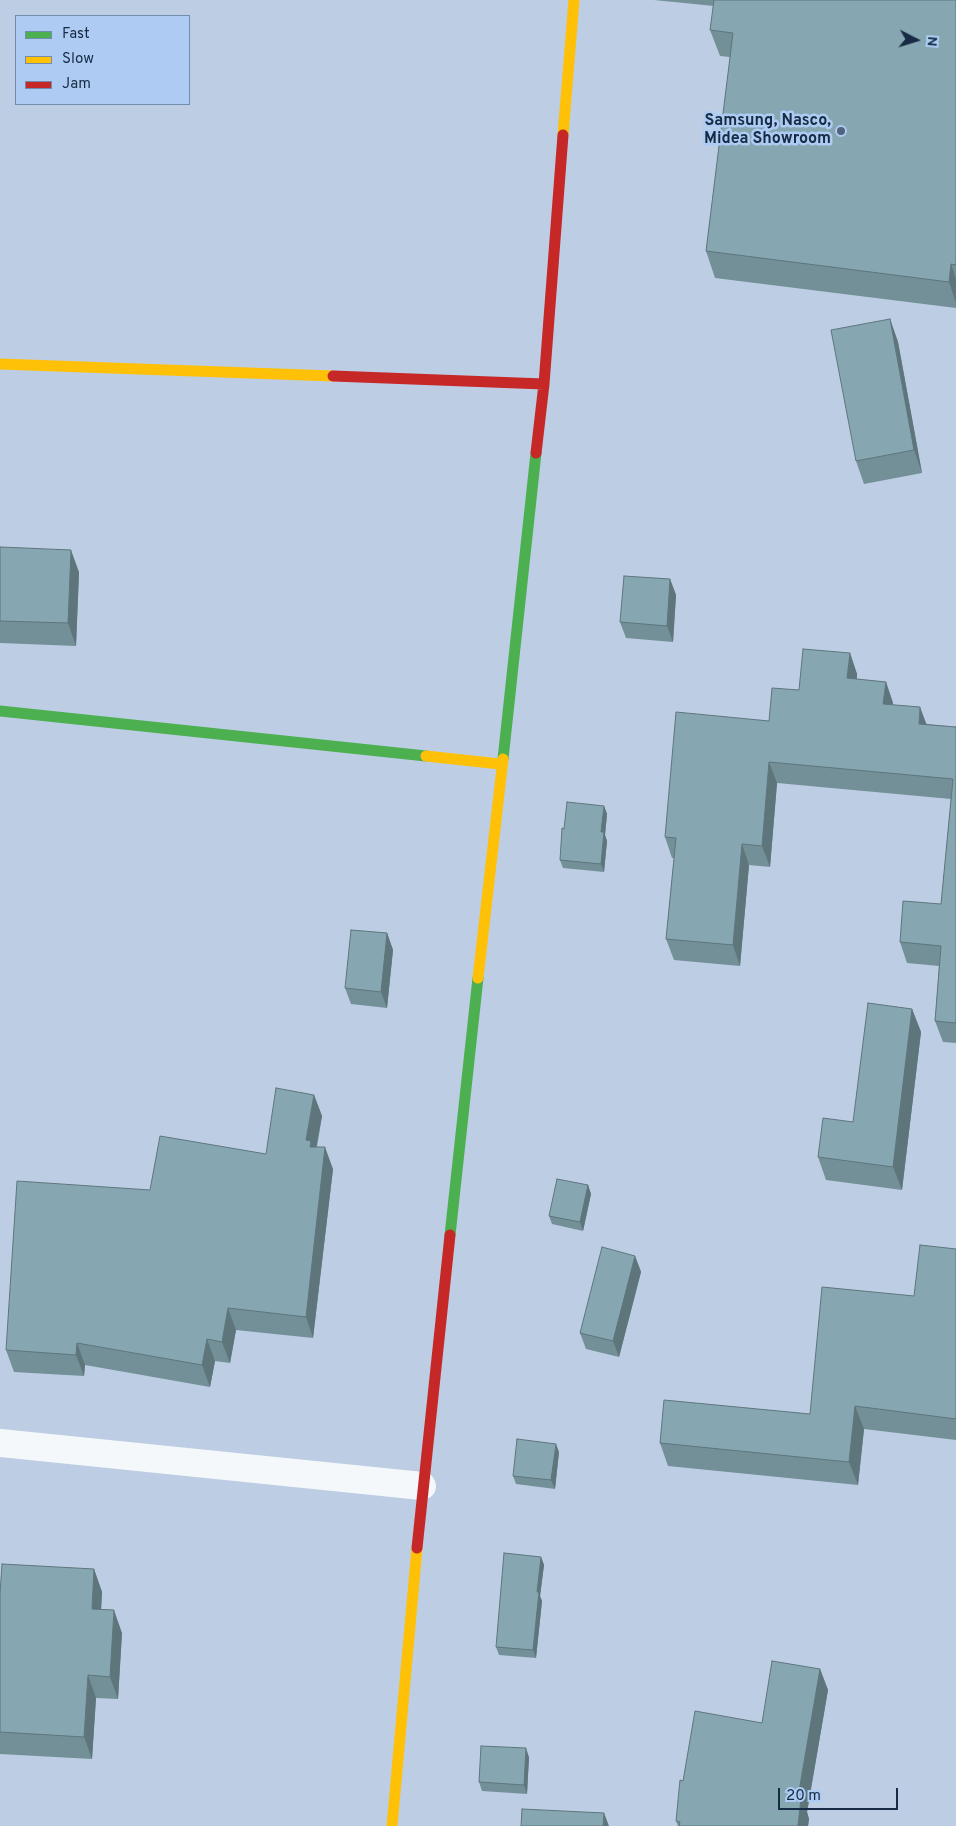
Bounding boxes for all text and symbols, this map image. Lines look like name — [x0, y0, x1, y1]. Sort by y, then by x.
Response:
legend — [15, 15, 190, 105]
north arrow — [891, 15, 941, 65]
text: Fast — [62, 25, 90, 44]
text: N — [923, 36, 940, 47]
text: Slow — [62, 50, 94, 69]
text: Jam — [62, 75, 91, 94]
place label: Samsung, Nasco, Midea Showroom — [704, 112, 831, 150]
marker: Samsung, Nasco, Midea Showroom — [835, 125, 847, 137]
scale bar — [781, 1778, 901, 1810]
text: 20 m — [786, 1787, 821, 1806]

